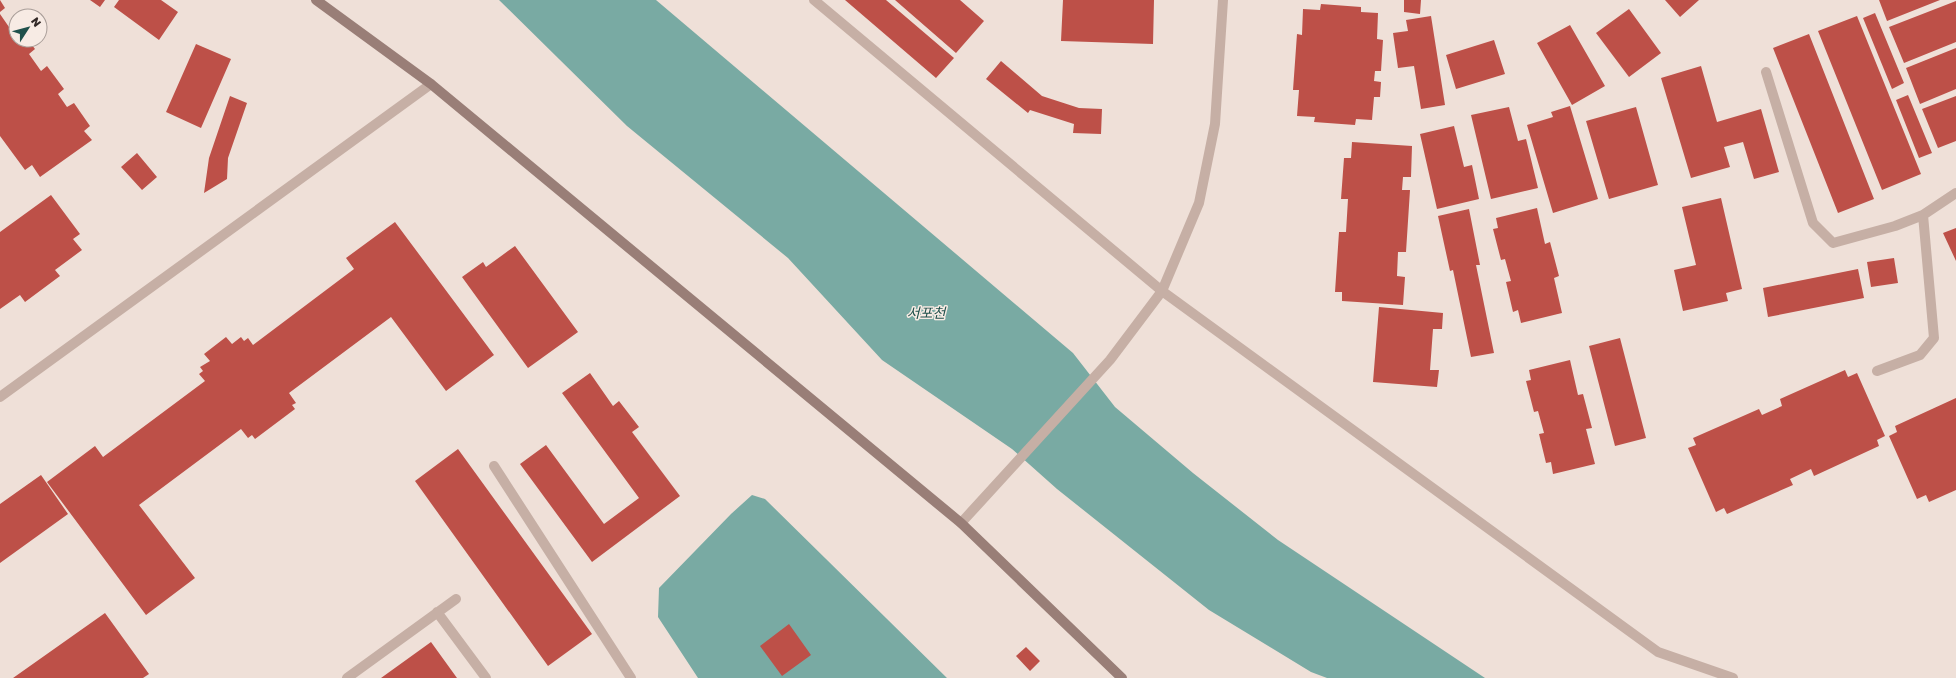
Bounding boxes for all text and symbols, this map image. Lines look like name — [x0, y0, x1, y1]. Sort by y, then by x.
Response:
north arrow — [8, 8, 48, 48]
text: N — [29, 15, 44, 29]
water label: 서포천 — [907, 304, 946, 321]

